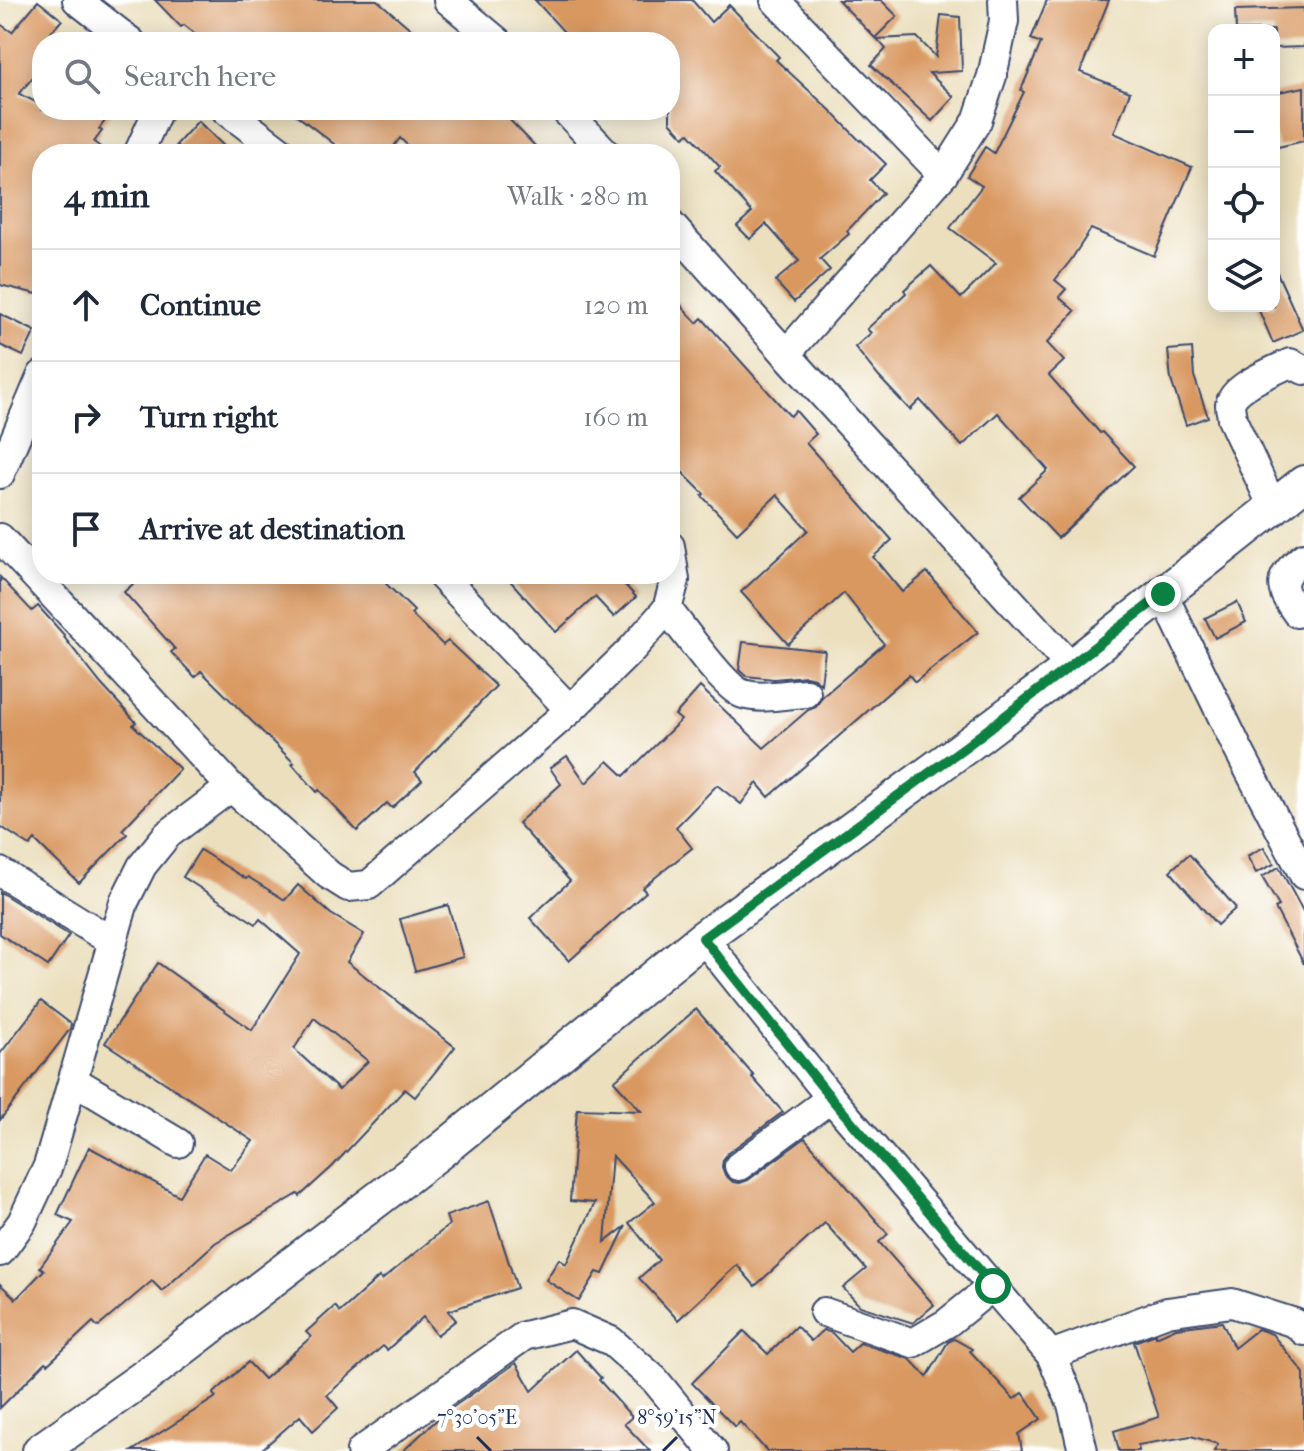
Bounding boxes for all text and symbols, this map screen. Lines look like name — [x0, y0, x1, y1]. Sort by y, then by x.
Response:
map controls — [1208, 24, 1280, 312]
button: + — [1208, 24, 1280, 96]
search box — [32, 32, 680, 120]
icon: search — [60, 54, 104, 98]
text: Search here — [124, 59, 276, 94]
button: − — [1208, 96, 1280, 168]
button: locate — [1208, 168, 1280, 240]
text: 4 min — [64, 176, 149, 216]
text: Walk · 280 m — [507, 181, 648, 212]
button: layers — [1208, 240, 1280, 312]
icon: ahead — [64, 283, 108, 327]
text: Continue — [140, 288, 261, 323]
text: 120 m — [584, 290, 648, 321]
icon: right — [64, 395, 108, 439]
text: Turn right — [140, 400, 278, 435]
text: 160 m — [583, 402, 648, 433]
icon: arrive — [64, 507, 108, 551]
text: Arrive at destination — [140, 512, 405, 547]
route end — [1145, 576, 1181, 612]
route start — [975, 1268, 1011, 1304]
text: 7°30'05"E — [437, 1406, 517, 1429]
text: 8°59'15"N — [637, 1406, 717, 1429]

